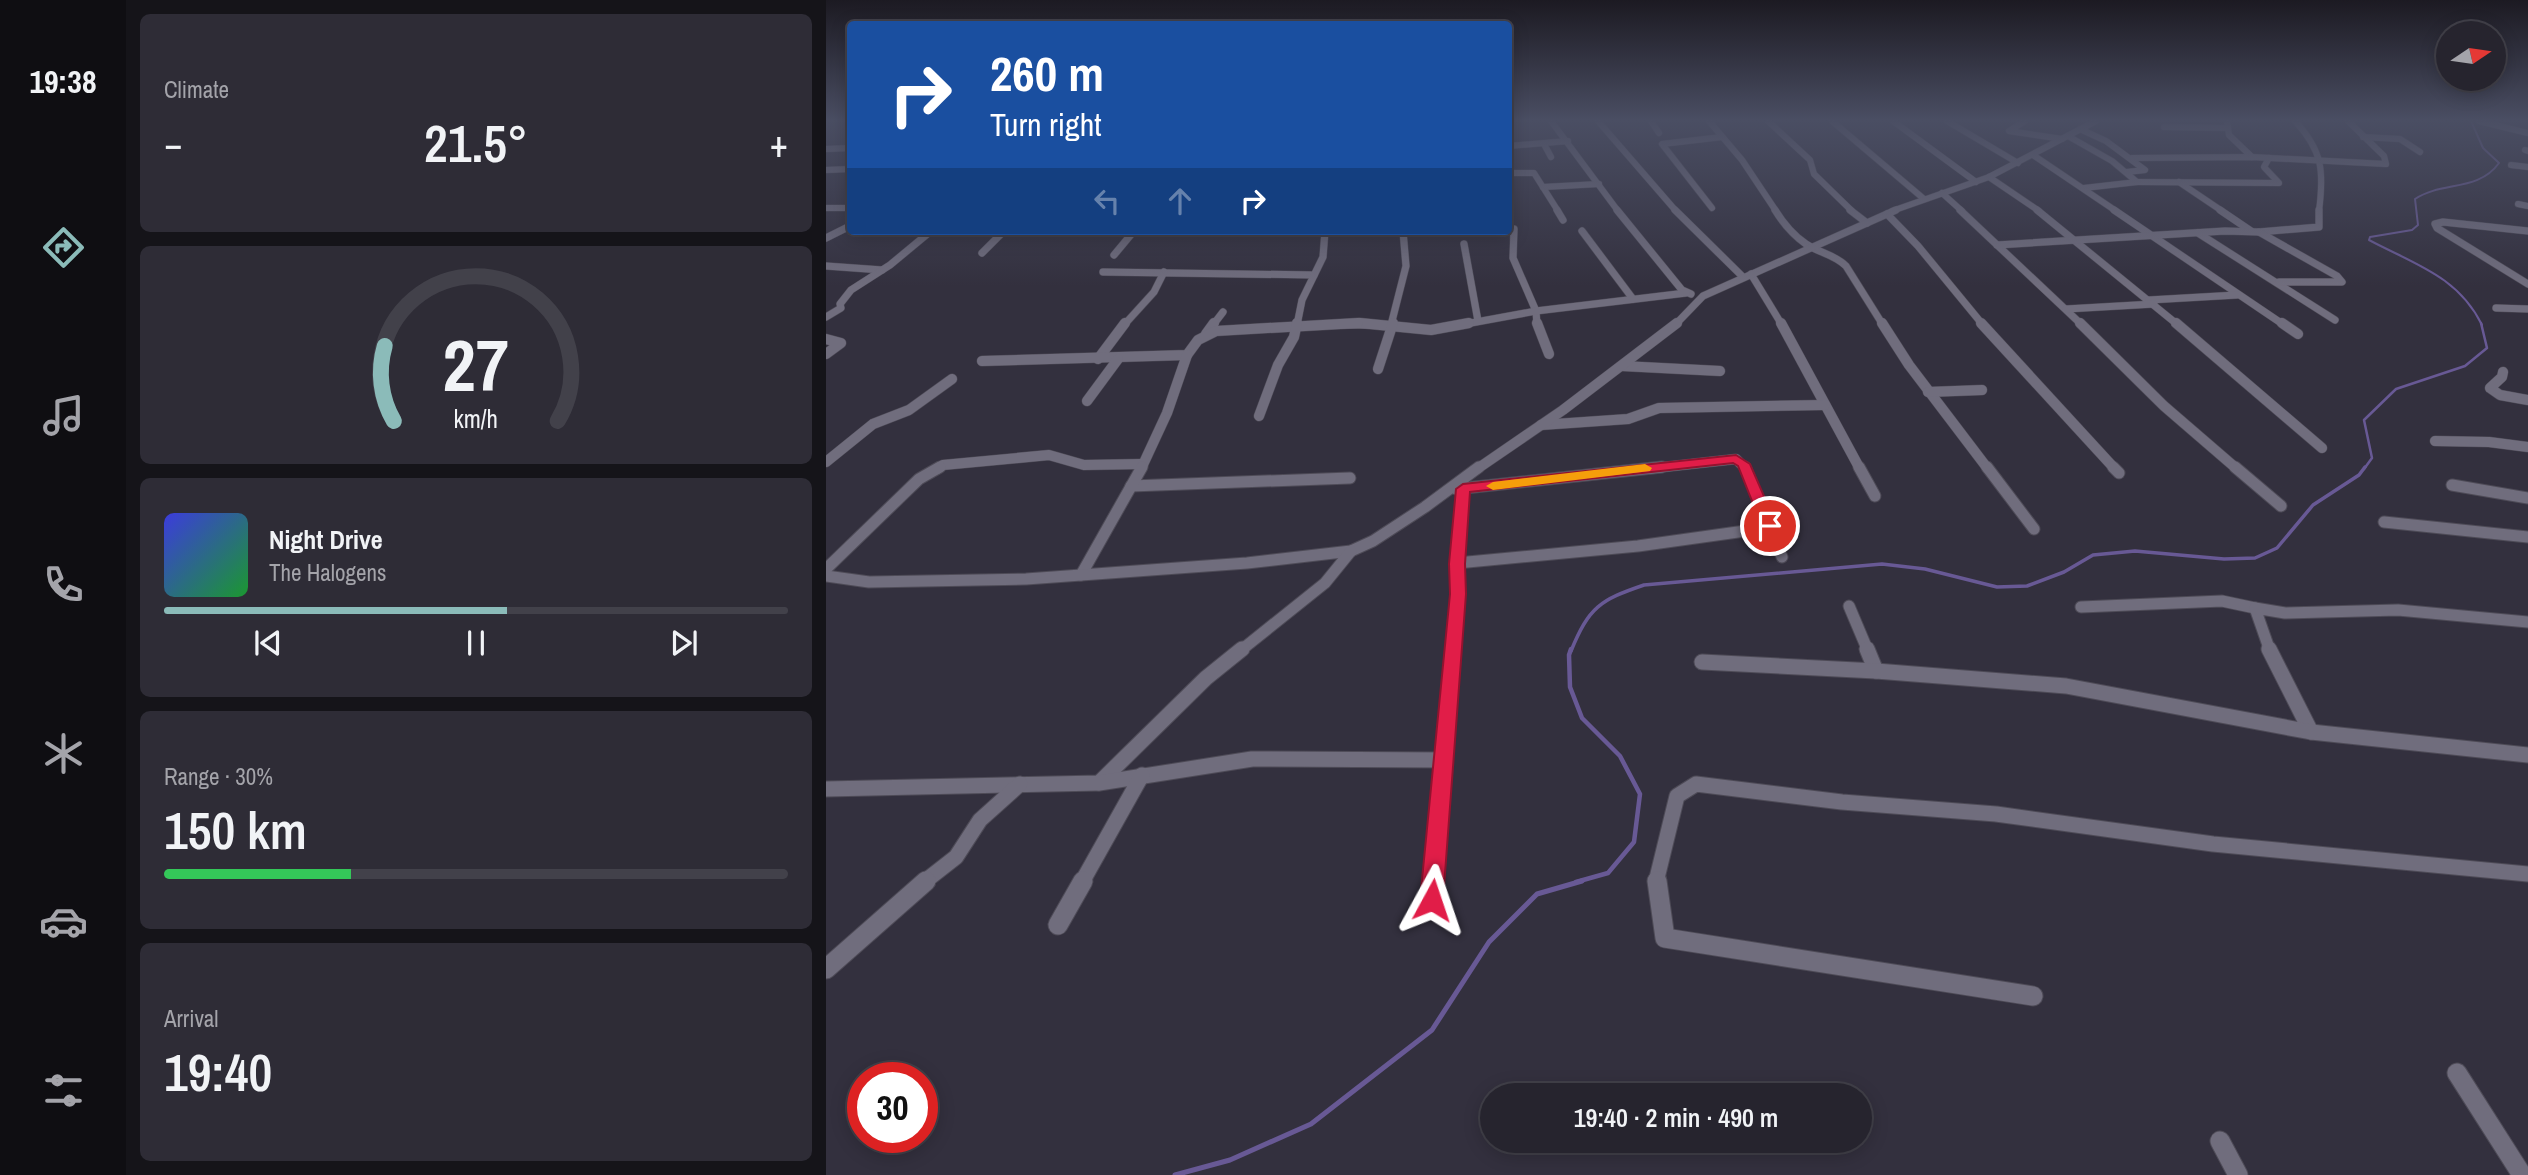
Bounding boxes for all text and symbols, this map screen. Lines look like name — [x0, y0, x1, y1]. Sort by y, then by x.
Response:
north arrow — [2436, 21, 2506, 91]
map controls — [2436, 21, 2506, 91]
text: 260 m — [990, 40, 1104, 106]
icon: right — [875, 49, 966, 140]
text: 19:38 — [29, 60, 97, 103]
text: Climate — [164, 74, 229, 105]
text: Turn right — [990, 103, 1102, 146]
text: 21.5° — [424, 108, 528, 178]
text: − — [164, 118, 182, 169]
text: + — [770, 118, 788, 169]
icon: left — [1088, 182, 1126, 220]
icon: ahead — [1161, 182, 1199, 220]
icon: right — [1234, 182, 1272, 220]
icon: directions — [39, 223, 88, 272]
text: 27 — [443, 317, 509, 415]
icon: music — [39, 391, 88, 440]
text: km/h — [454, 402, 498, 436]
pin — [1740, 496, 1800, 556]
icon: arrive — [1751, 507, 1789, 545]
text: Night Drive — [269, 522, 383, 557]
text: The Halogens — [269, 557, 386, 588]
icon: phone — [39, 560, 88, 609]
icon: previous — [249, 624, 287, 662]
icon: pause — [457, 624, 495, 662]
icon: next — [665, 624, 703, 662]
icon: climate — [39, 729, 88, 778]
text: Range · 30% — [164, 761, 273, 792]
text: 150 km — [164, 795, 307, 865]
position arrow — [1395, 863, 1469, 937]
icon: car — [39, 897, 88, 946]
text: Arrival — [164, 1003, 219, 1034]
text: 19:40 — [164, 1037, 272, 1107]
speed limit sign: 30 — [847, 1062, 938, 1153]
icon: filters — [39, 1066, 88, 1115]
text: 19:40 · 2 min · 490 m — [1574, 1100, 1778, 1135]

